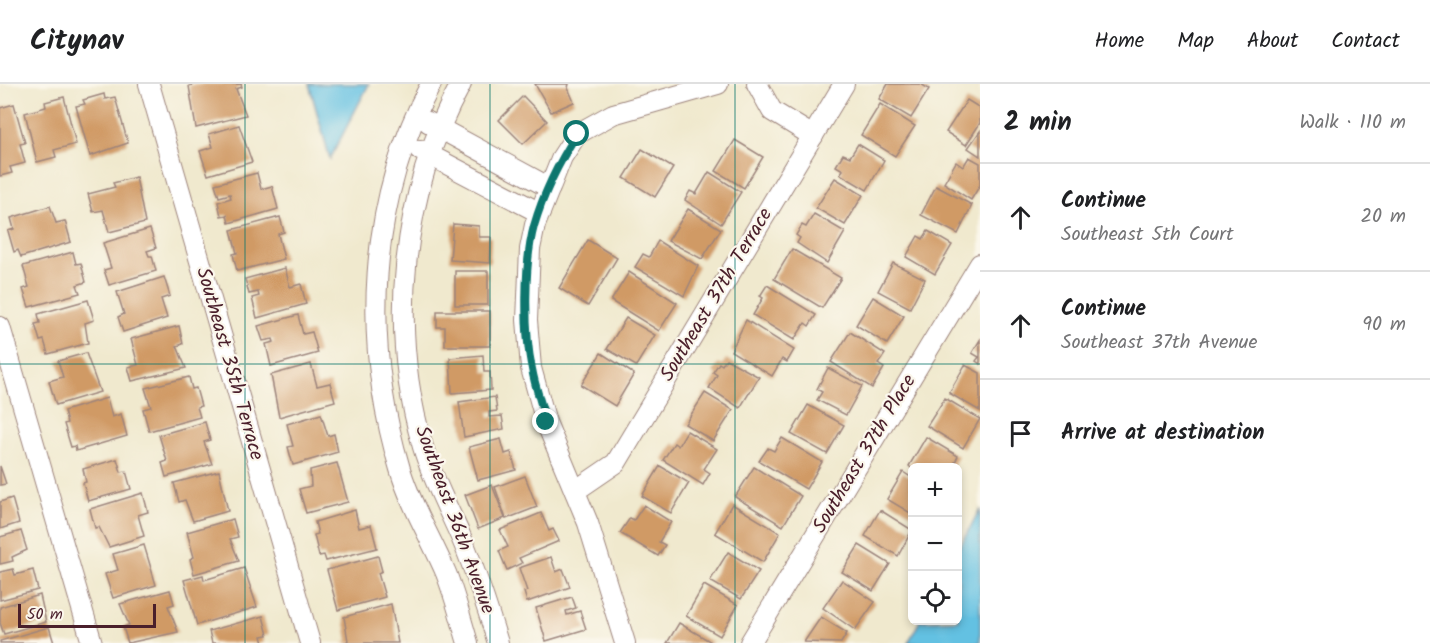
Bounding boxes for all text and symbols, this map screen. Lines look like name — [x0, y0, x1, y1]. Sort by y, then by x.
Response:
text: Citynav — [30, 19, 123, 64]
text: Home — [1095, 25, 1144, 58]
text: Map — [1177, 25, 1214, 58]
text: About — [1247, 25, 1298, 58]
text: Contact — [1331, 25, 1400, 58]
text: 2 min — [1004, 102, 1072, 144]
text: Walk · 110 m — [1299, 107, 1406, 139]
route start — [563, 120, 589, 146]
text: Continue — [1061, 184, 1146, 219]
icon: ahead — [1004, 201, 1037, 234]
text: 20 m — [1360, 201, 1406, 233]
street label: Southeast 37th Terrace — [652, 202, 782, 388]
text: Southeast 5th Court — [1061, 219, 1234, 251]
street label: Southeast 35th Terrace — [186, 264, 272, 464]
text: Continue — [1061, 292, 1146, 327]
icon: ahead — [1004, 309, 1037, 342]
text: 90 m — [1362, 309, 1406, 341]
text: Southeast 37th Avenue — [1061, 327, 1257, 359]
street label: Southeast 37th Place — [805, 368, 925, 540]
route end — [532, 408, 558, 434]
text: Arrive at destination — [1061, 416, 1264, 451]
icon: arrive — [1004, 417, 1037, 450]
street label: Southeast 36th Avenue — [405, 421, 503, 619]
map controls — [908, 463, 962, 625]
button: + — [908, 463, 962, 517]
button: − — [908, 517, 962, 571]
button: locate — [908, 571, 962, 625]
scale bar — [18, 601, 156, 628]
text: 50 m — [27, 602, 63, 627]

